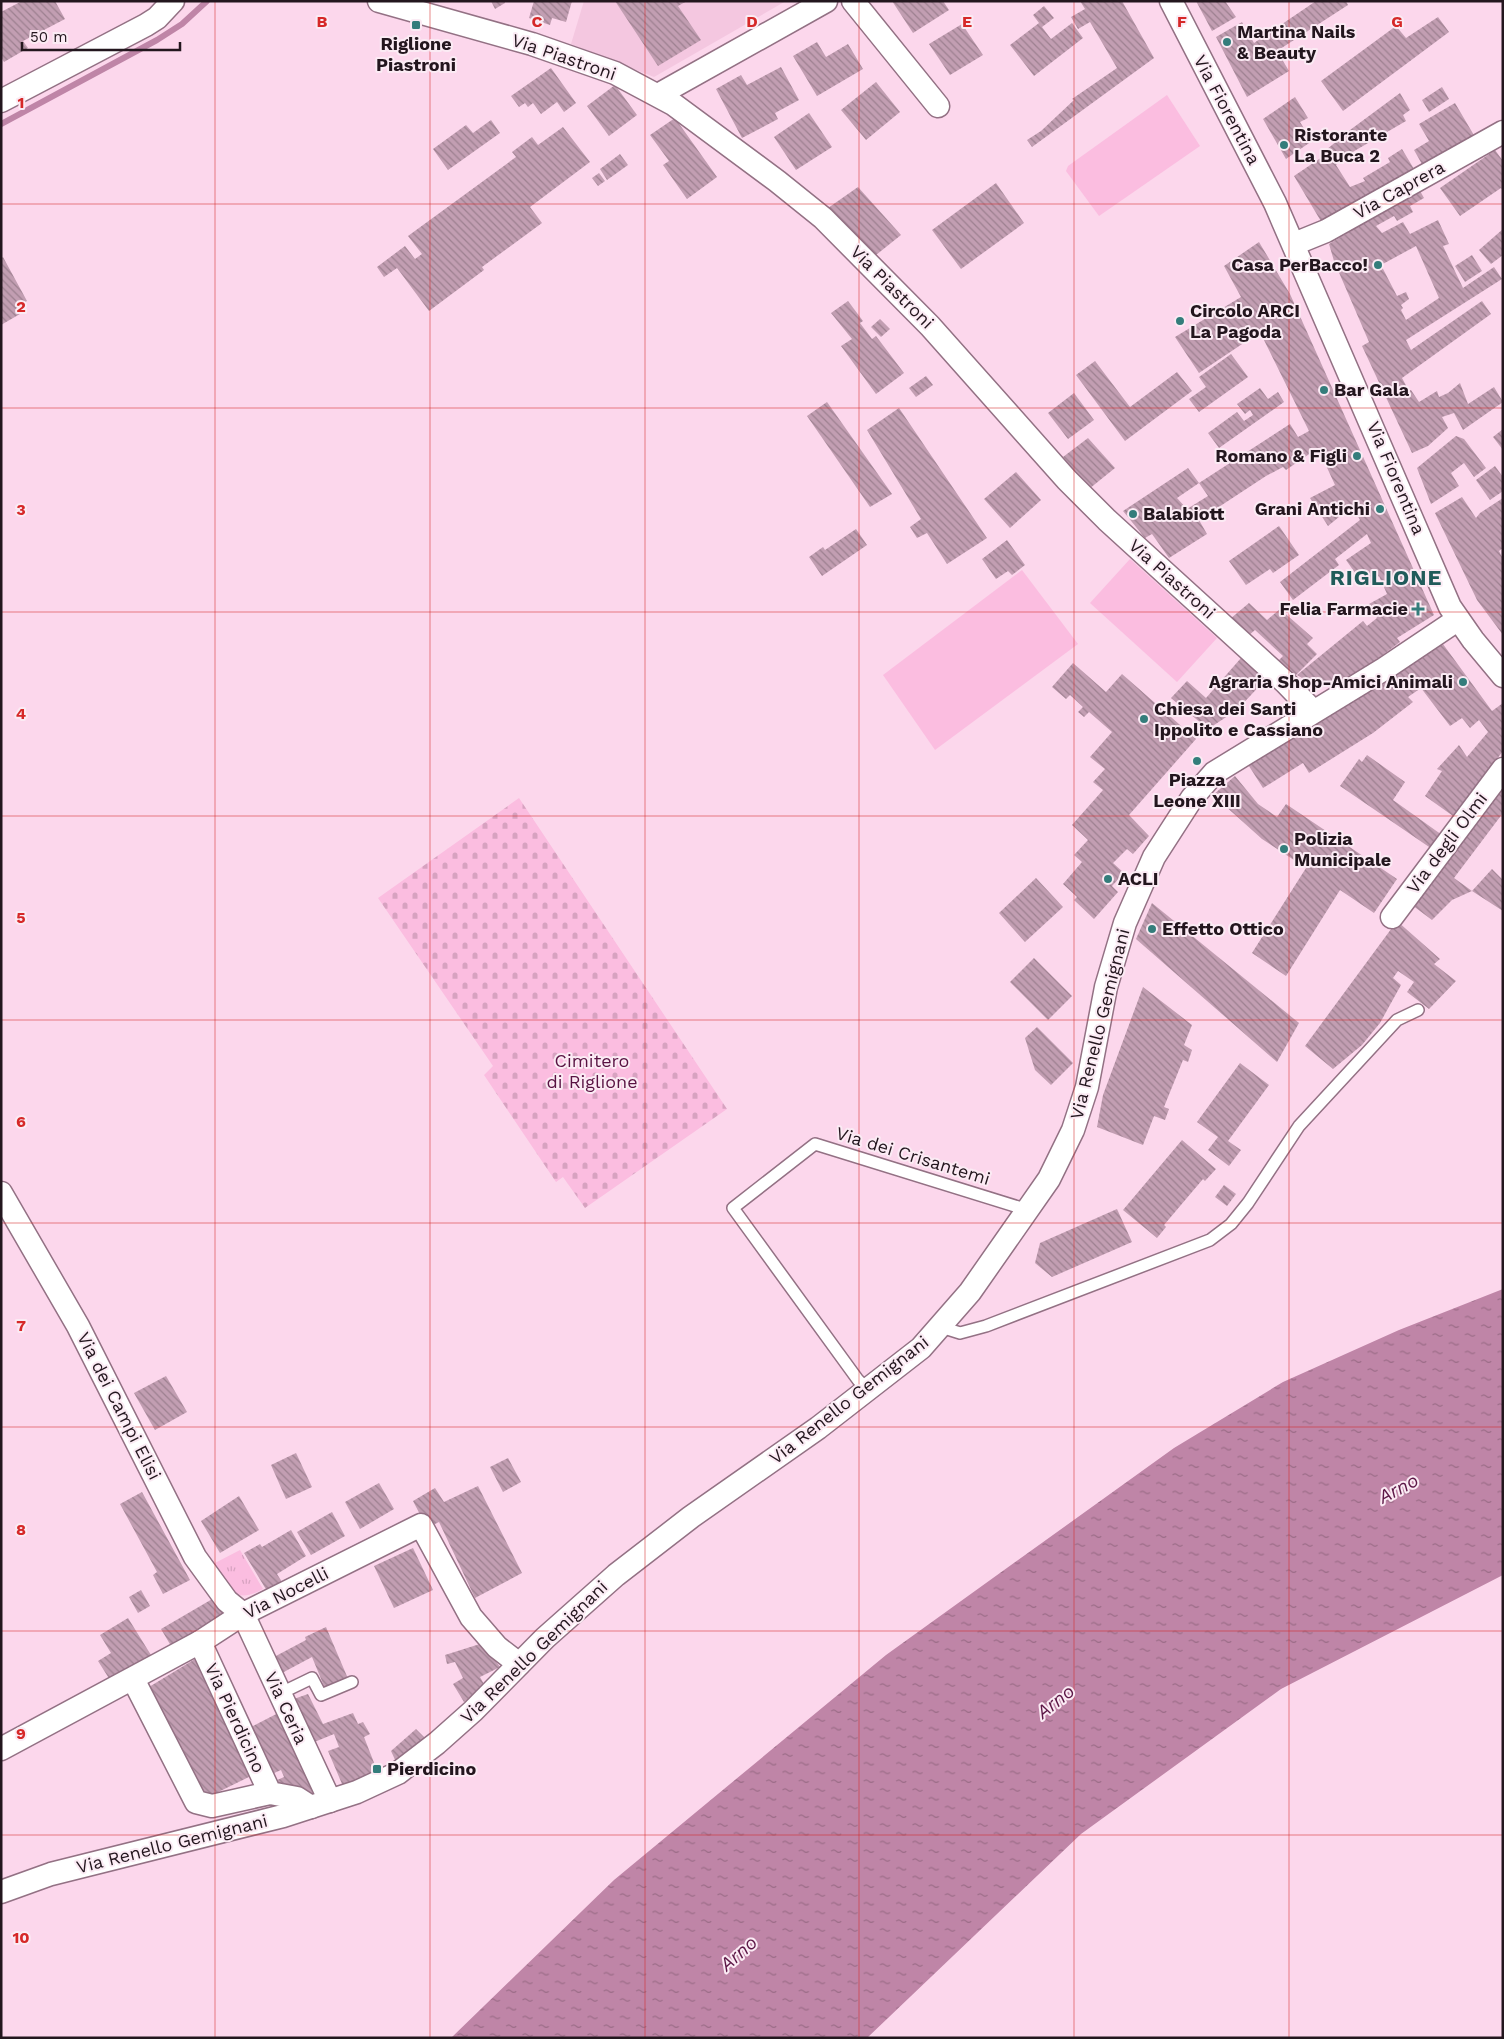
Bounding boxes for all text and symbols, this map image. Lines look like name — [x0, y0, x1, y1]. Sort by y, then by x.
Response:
text: B — [317, 12, 328, 31]
text: C — [532, 12, 543, 31]
text: D — [746, 12, 758, 31]
text: E — [962, 12, 972, 31]
text: F — [1177, 12, 1187, 31]
text: G — [1391, 12, 1403, 31]
marker: Riglione Piastroni — [410, 19, 422, 31]
scale bar — [22, 20, 180, 52]
place label: Martina Nails & Beauty — [1237, 21, 1356, 63]
text: 50 m — [30, 28, 67, 46]
street label: Via Piastroni — [509, 29, 619, 84]
place label: Riglione Piastroni — [376, 33, 456, 75]
marker: Martina Nails & Beauty — [1221, 36, 1233, 48]
street label: Via Fiorentina — [1190, 51, 1265, 168]
text: 1 — [18, 93, 24, 112]
place label: Ristorante La Buca 2 — [1294, 124, 1387, 166]
marker: Ristorante La Buca 2 — [1278, 139, 1290, 151]
street label: Via Caprera — [1350, 156, 1448, 223]
street label: Via Piastroni — [846, 241, 938, 333]
place label: Casa PerBacco! — [1231, 254, 1368, 275]
marker: Casa PerBacco! — [1372, 259, 1384, 271]
text: 2 — [16, 297, 26, 316]
place label: Circolo ARCI La Pagoda — [1190, 300, 1300, 342]
marker: Circolo ARCI La Pagoda — [1174, 315, 1186, 327]
place label: Bar Gala — [1334, 379, 1410, 400]
marker: Bar Gala — [1318, 384, 1330, 396]
street label: Via Fiorentina — [1363, 418, 1430, 538]
place label: Romano & Figli — [1215, 445, 1347, 466]
marker: Romano & Figli — [1351, 450, 1363, 462]
place label: Grani Antichi — [1255, 498, 1370, 519]
text: 3 — [16, 500, 26, 519]
place label: Balabiott — [1143, 503, 1225, 524]
marker: Grani Antichi — [1374, 503, 1386, 515]
marker: Balabiott — [1127, 508, 1139, 520]
street label: Via Piastroni — [1125, 534, 1220, 623]
district label: RIGLIONE — [1330, 565, 1442, 590]
place label: Felia Farmacie — [1279, 598, 1408, 619]
marker: Felia Farmacie — [1412, 603, 1424, 615]
place label: Agraria Shop-Amici Animali — [1209, 671, 1453, 692]
marker: Agraria Shop-Amici Animali — [1457, 676, 1469, 688]
place label: Chiesa dei Santi Ippolito e Cassiano — [1154, 698, 1323, 740]
text: 4 — [16, 704, 26, 723]
marker: Chiesa dei Santi Ippolito e Cassiano — [1138, 713, 1150, 725]
marker: Piazza Leone XIII — [1191, 755, 1203, 767]
place label: Piazza Leone XIII — [1153, 769, 1241, 811]
street label: Via degli Olmi — [1402, 788, 1491, 897]
place label: Polizia Municipale — [1294, 828, 1391, 870]
marker: Polizia Municipale — [1278, 843, 1290, 855]
place label: ACLI — [1118, 868, 1159, 889]
marker: ACLI — [1102, 873, 1114, 885]
text: 5 — [16, 908, 26, 927]
place label: Effetto Ottico — [1162, 918, 1284, 939]
marker: Effetto Ottico — [1146, 923, 1158, 935]
street label: Via Renello Gemignani — [1066, 926, 1133, 1122]
park label: Cimitero di Riglione — [546, 1050, 638, 1092]
text: 6 — [16, 1112, 26, 1131]
street label: Via dei Crisantemi — [834, 1122, 993, 1189]
text: 7 — [16, 1316, 26, 1335]
street label: Via dei Campi Elisi — [73, 1328, 166, 1483]
street label: Via Renello Gemignani — [765, 1331, 932, 1468]
water label: Arno — [1373, 1468, 1422, 1509]
text: 8 — [16, 1520, 26, 1539]
street label: Via Nocelli — [240, 1562, 332, 1623]
street label: Via Renello Gemignani — [456, 1576, 611, 1727]
street label: Via Pierdicino — [201, 1660, 270, 1776]
street label: Via Ceria — [261, 1668, 312, 1747]
water label: Arno — [1031, 1679, 1079, 1724]
text: 9 — [16, 1724, 26, 1743]
place label: Pierdicino — [387, 1758, 476, 1779]
marker: Pierdicino — [371, 1763, 383, 1775]
street label: Via Renello Gemignani — [74, 1810, 270, 1877]
text: 10 — [12, 1928, 30, 1947]
water label: Arno — [714, 1931, 762, 1977]

